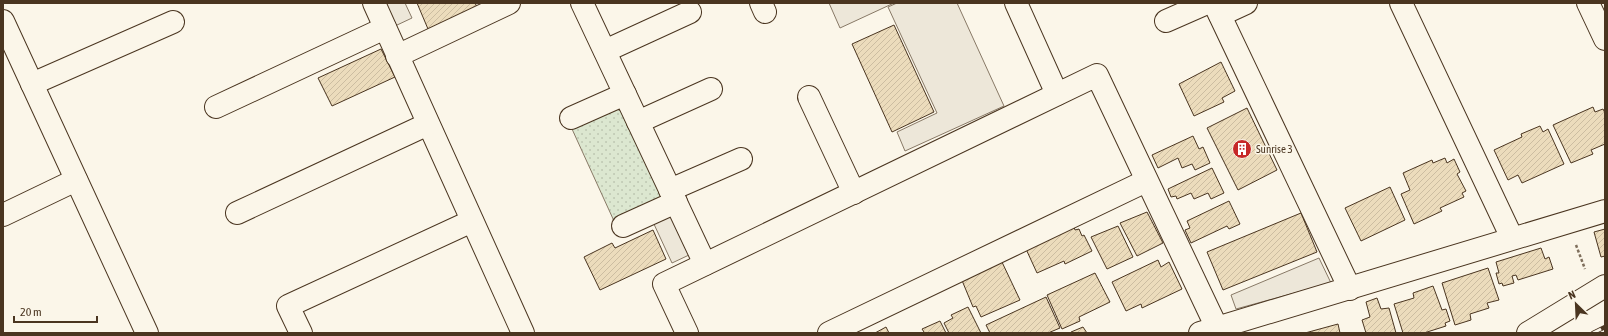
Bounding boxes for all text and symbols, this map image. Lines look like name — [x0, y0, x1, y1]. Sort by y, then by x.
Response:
building icon: Sunrise 3 — [1231, 138, 1253, 160]
place label: Sunrise 3 — [1256, 143, 1293, 155]
north arrow — [1556, 284, 1596, 324]
text: N — [1567, 288, 1577, 302]
scale bar — [14, 298, 97, 324]
text: 20 m — [20, 305, 42, 319]

